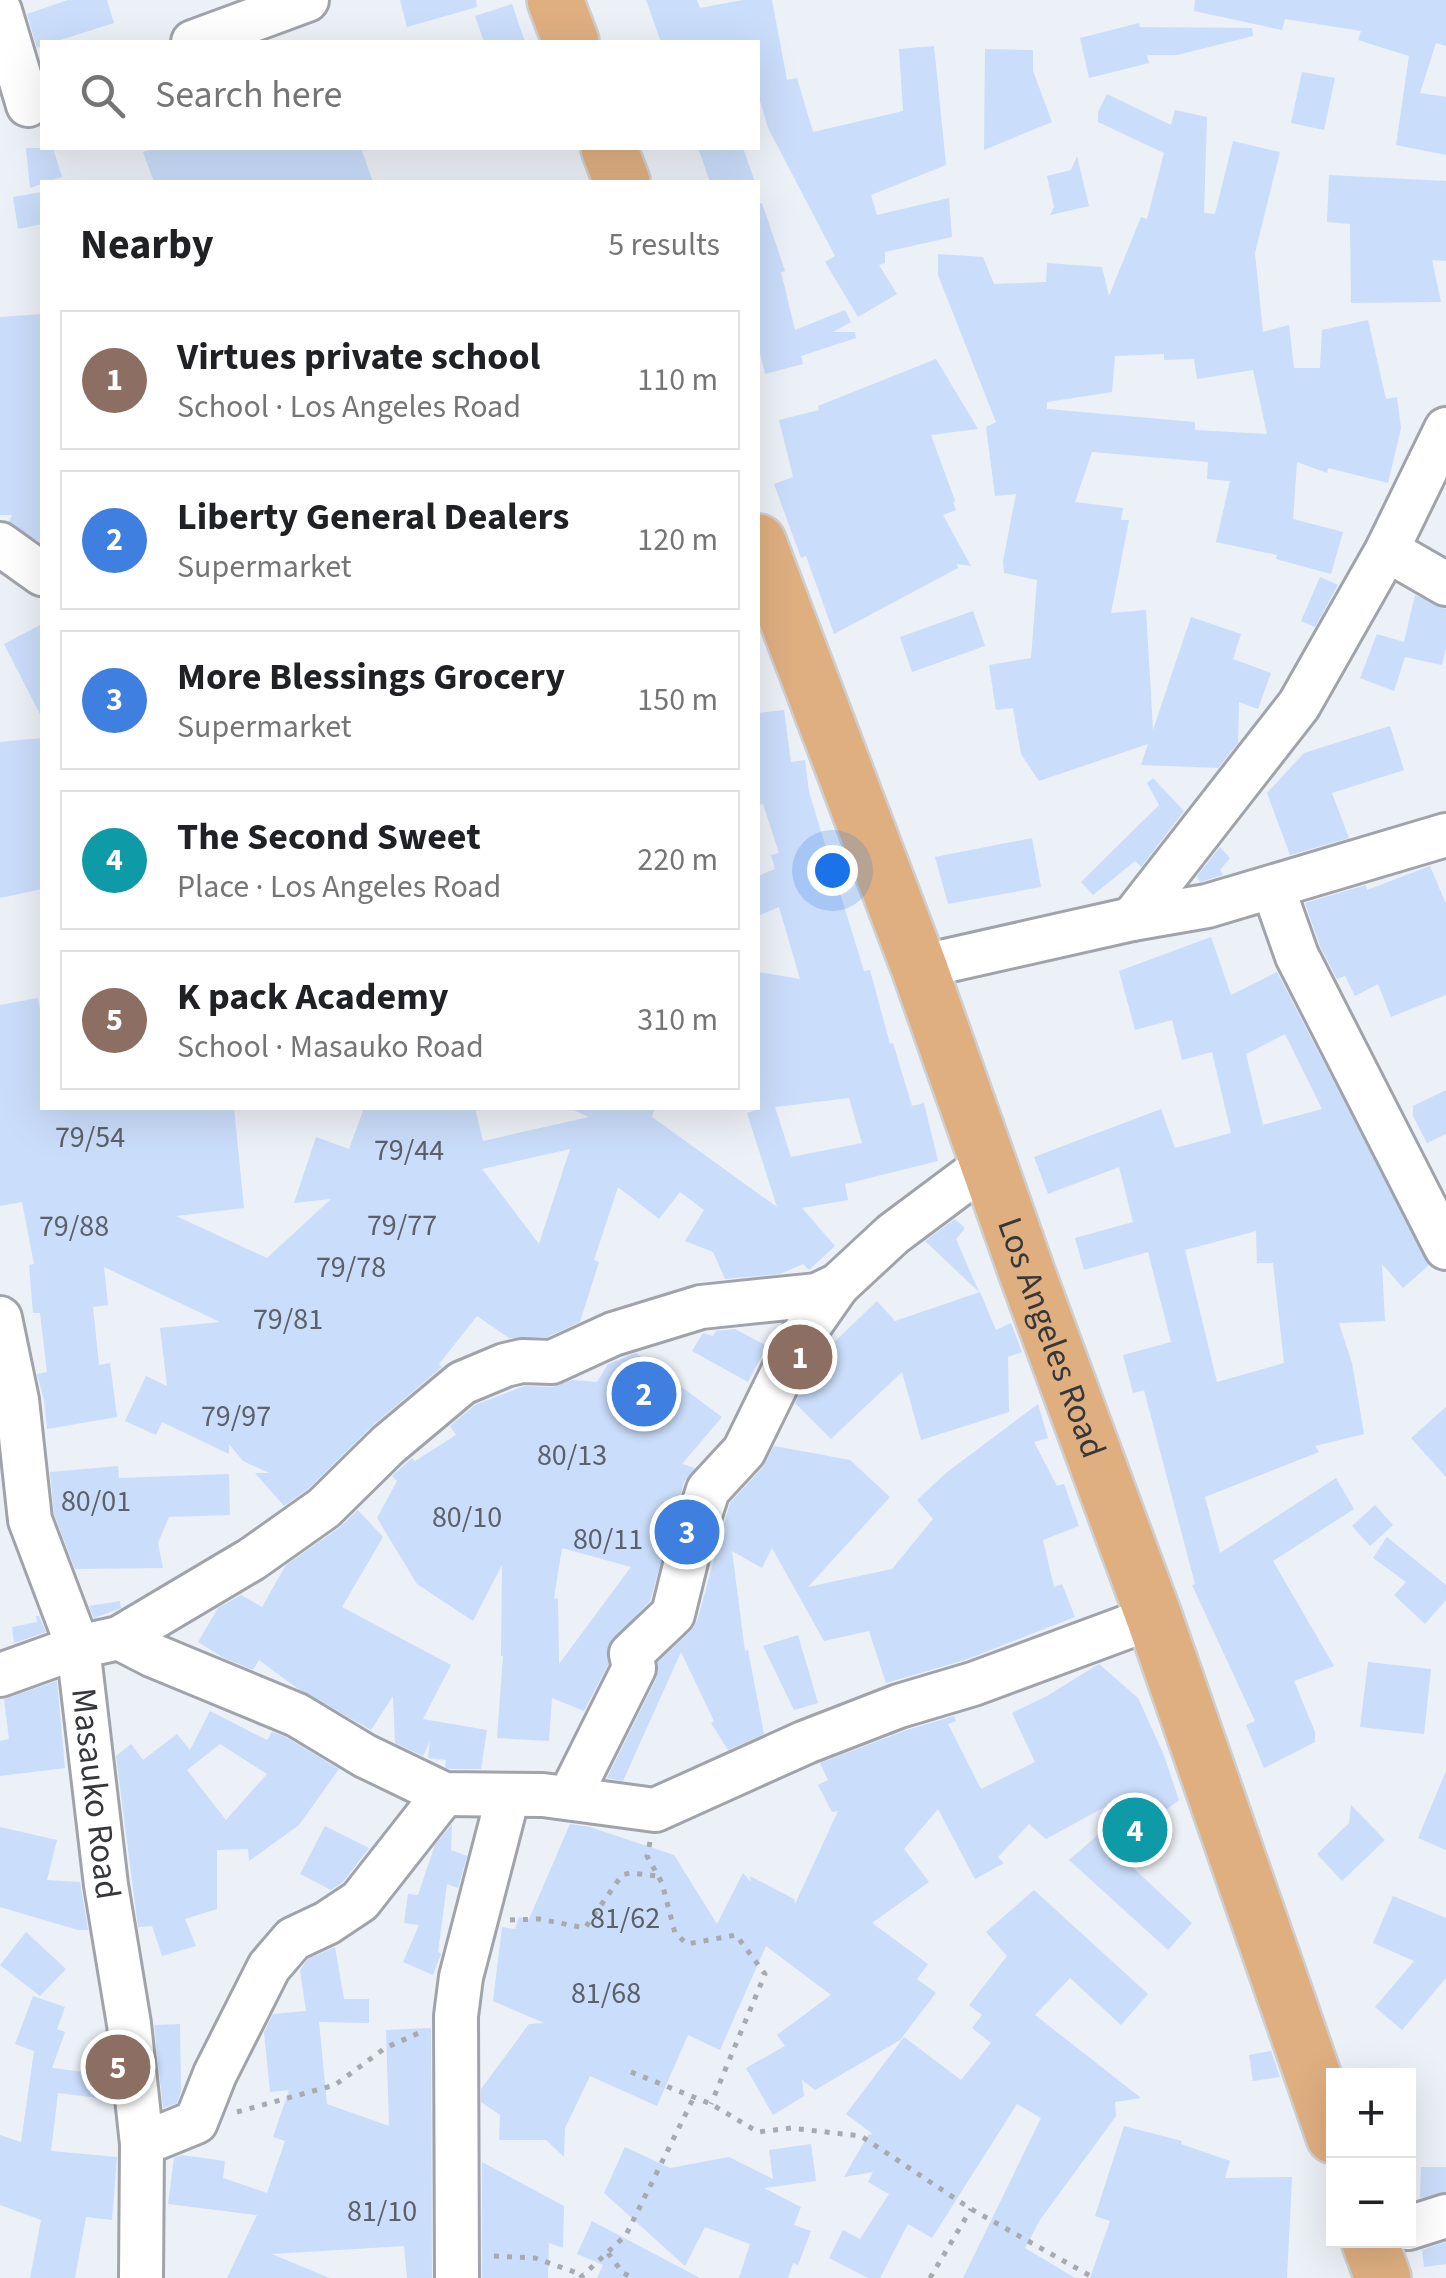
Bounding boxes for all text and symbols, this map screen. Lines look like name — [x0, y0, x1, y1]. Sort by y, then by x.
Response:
search box — [40, 40, 760, 150]
icon: search — [75, 68, 130, 123]
text: Search here — [155, 68, 342, 122]
text: Nearby — [80, 215, 214, 275]
text: 5 results — [608, 222, 720, 268]
text: Virtues private school — [177, 330, 540, 384]
text: 1 — [106, 357, 123, 403]
text: 110 m — [637, 357, 718, 403]
text: School · Los Angeles Road — [177, 384, 521, 430]
text: Liberty General Dealers — [177, 490, 569, 544]
text: 2 — [106, 517, 123, 563]
text: 120 m — [637, 517, 718, 563]
text: Supermarket — [177, 544, 352, 590]
text: More Blessings Grocery — [177, 650, 565, 704]
text: 3 — [106, 677, 123, 723]
text: 150 m — [637, 677, 718, 723]
text: Supermarket — [177, 704, 352, 750]
text: The Second Sweet — [177, 810, 481, 864]
text: 4 — [106, 837, 123, 883]
text: 220 m — [637, 837, 718, 883]
your location — [807, 845, 858, 896]
text: Place · Los Angeles Road — [177, 864, 501, 910]
text: K pack Academy — [177, 970, 449, 1024]
text: 5 — [106, 997, 123, 1043]
text: 310 m — [637, 997, 718, 1043]
text: School · Masauko Road — [177, 1024, 484, 1070]
house number: 79/54 — [55, 1116, 125, 1159]
house number: 79/44 — [374, 1129, 444, 1172]
house number: 79/77 — [367, 1204, 437, 1247]
house number: 79/88 — [39, 1205, 109, 1248]
street label: Los Angeles Road — [984, 1210, 1118, 1465]
house number: 79/78 — [316, 1246, 386, 1289]
house number: 79/81 — [253, 1298, 323, 1341]
pin: 1 — [768, 1320, 832, 1394]
pin: 2 — [612, 1356, 676, 1432]
house number: 79/97 — [201, 1395, 271, 1438]
house number: 80/13 — [537, 1434, 607, 1477]
house number: 80/01 — [61, 1480, 131, 1523]
pin: 3 — [654, 1494, 720, 1570]
house number: 80/10 — [432, 1496, 502, 1539]
house number: 80/11 — [573, 1518, 643, 1561]
street label: Masauko Road — [58, 1685, 133, 1903]
pin: 4 — [1102, 1792, 1168, 1868]
house number: 81/62 — [590, 1897, 660, 1940]
house number: 81/68 — [571, 1972, 641, 2015]
pin: 5 — [86, 2030, 150, 2104]
map controls — [1326, 2068, 1416, 2248]
button: + — [1326, 2068, 1416, 2158]
button: − — [1326, 2158, 1416, 2248]
house number: 81/10 — [347, 2190, 417, 2233]

